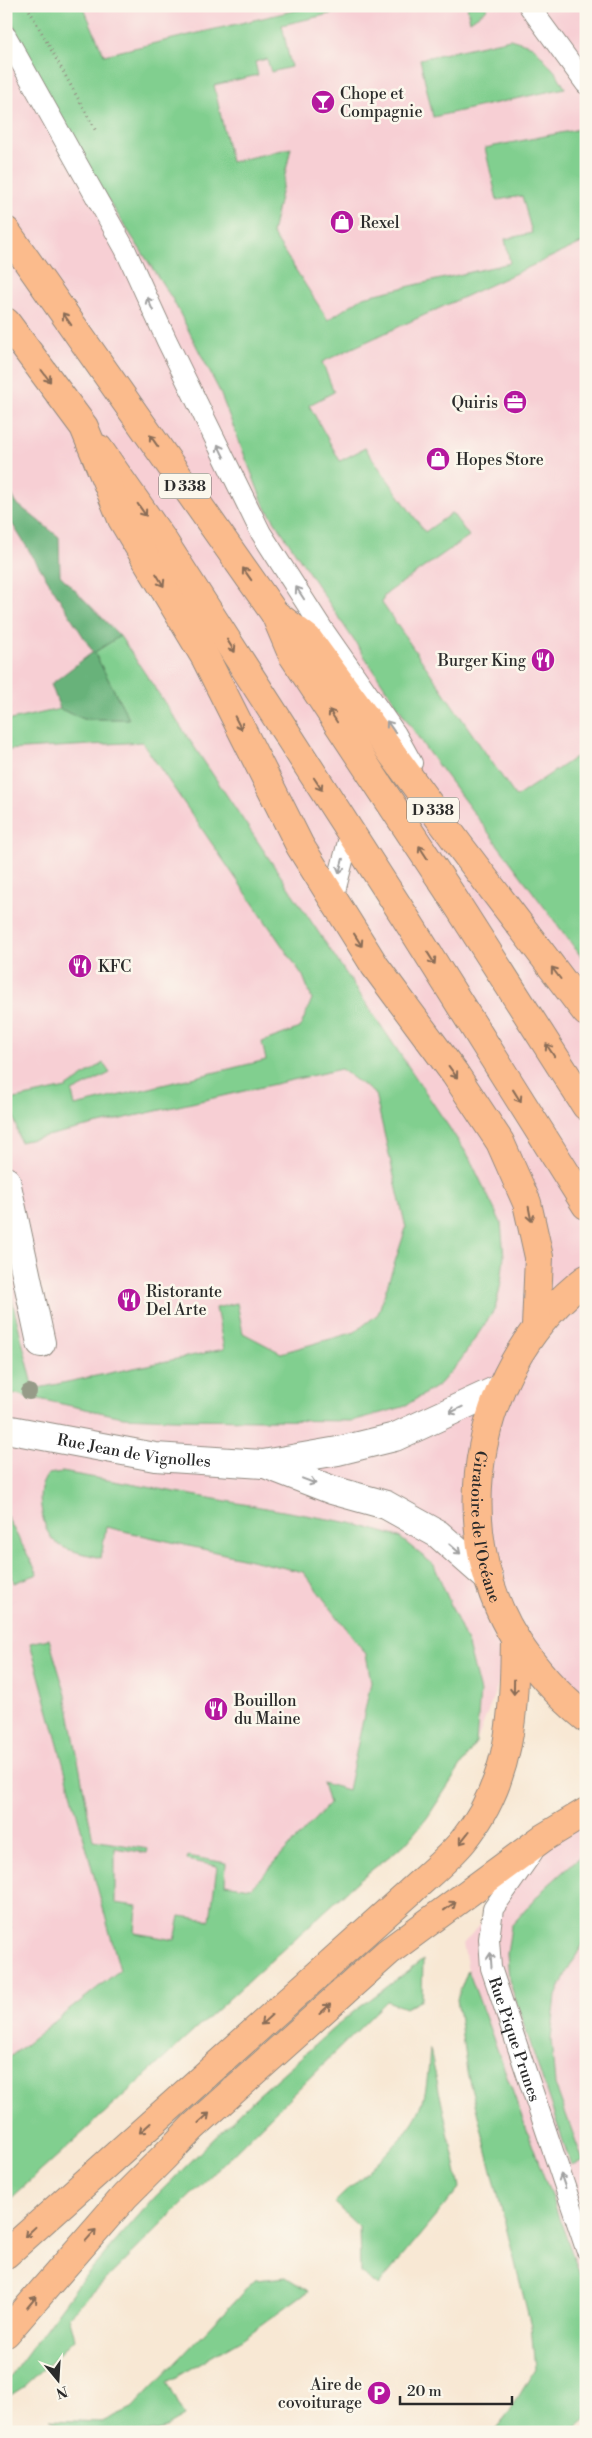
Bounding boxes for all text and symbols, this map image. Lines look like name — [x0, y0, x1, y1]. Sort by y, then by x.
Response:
place label: Chope et Compagnie — [340, 84, 422, 122]
bar icon: Chope et Compagnie — [310, 89, 336, 115]
shop icon: Rexel — [329, 209, 355, 235]
place label: Rexel — [360, 213, 400, 233]
one-way arrow — [145, 297, 154, 312]
one-way arrow — [62, 312, 73, 326]
one-way arrow — [40, 369, 51, 382]
office icon: Quiris — [502, 389, 528, 415]
place label: Quiris — [452, 393, 498, 413]
one-way arrow — [149, 434, 159, 448]
one-way arrow — [216, 444, 225, 459]
shop icon: Hopes Store — [425, 446, 451, 472]
place label: Hopes Store — [456, 450, 544, 470]
road number: D 338 — [159, 474, 211, 498]
one-way arrow — [137, 503, 147, 517]
one-way arrow — [242, 568, 252, 582]
one-way arrow — [155, 573, 165, 587]
one-way arrow — [294, 586, 304, 600]
one-way arrow — [226, 639, 236, 653]
restaurant icon: Burger King — [530, 647, 556, 673]
place label: Burger King — [437, 651, 527, 671]
one-way arrow — [328, 710, 338, 724]
one-way arrow — [233, 715, 243, 730]
one-way arrow — [386, 720, 396, 734]
one-way arrow — [313, 776, 323, 790]
road number: D 338 — [407, 798, 459, 822]
one-way arrow — [418, 845, 428, 859]
one-way arrow — [336, 858, 346, 874]
one-way arrow — [354, 932, 364, 946]
one-way arrow — [426, 951, 436, 965]
restaurant icon: KFC — [67, 953, 93, 979]
place label: KFC — [98, 957, 131, 977]
one-way arrow — [551, 967, 562, 980]
one-way arrow — [545, 1043, 555, 1057]
one-way arrow — [448, 1064, 459, 1078]
one-way arrow — [512, 1089, 523, 1103]
one-way arrow — [526, 1205, 535, 1221]
place label: Ristorante Del Arte — [146, 1282, 222, 1320]
restaurant icon: Ristorante Del Arte — [116, 1287, 142, 1313]
one-way arrow — [449, 1406, 464, 1415]
street label: Rue Jean de Vignolles — [55, 1430, 211, 1472]
street label: Giratoire de l'Océane — [466, 1449, 505, 1606]
one-way arrow — [301, 1477, 316, 1486]
one-way arrow — [448, 1543, 461, 1554]
one-way arrow — [509, 1678, 519, 1695]
place label: Bouillon du Maine — [233, 1691, 301, 1729]
restaurant icon: Bouillon du Maine — [203, 1696, 229, 1722]
one-way arrow — [459, 1832, 470, 1845]
one-way arrow — [443, 1901, 457, 1911]
one-way arrow — [486, 1952, 495, 1968]
street label: Rue Pique Prunes — [484, 1974, 544, 2104]
one-way arrow — [318, 2003, 331, 2015]
one-way arrow — [260, 2014, 273, 2026]
one-way arrow — [197, 2112, 210, 2124]
one-way arrow — [139, 2123, 152, 2134]
one-way arrow — [558, 2174, 567, 2189]
one-way arrow — [24, 2226, 37, 2238]
one-way arrow — [85, 2228, 97, 2241]
one-way arrow — [27, 2296, 38, 2309]
north arrow — [32, 2356, 82, 2406]
scale bar — [400, 2373, 512, 2405]
place label: Aire de covoiturage — [278, 2375, 362, 2413]
parking icon: Aire de covoiturage — [366, 2380, 392, 2406]
text: N — [54, 2381, 70, 2402]
text: 20 m — [407, 2382, 442, 2401]

